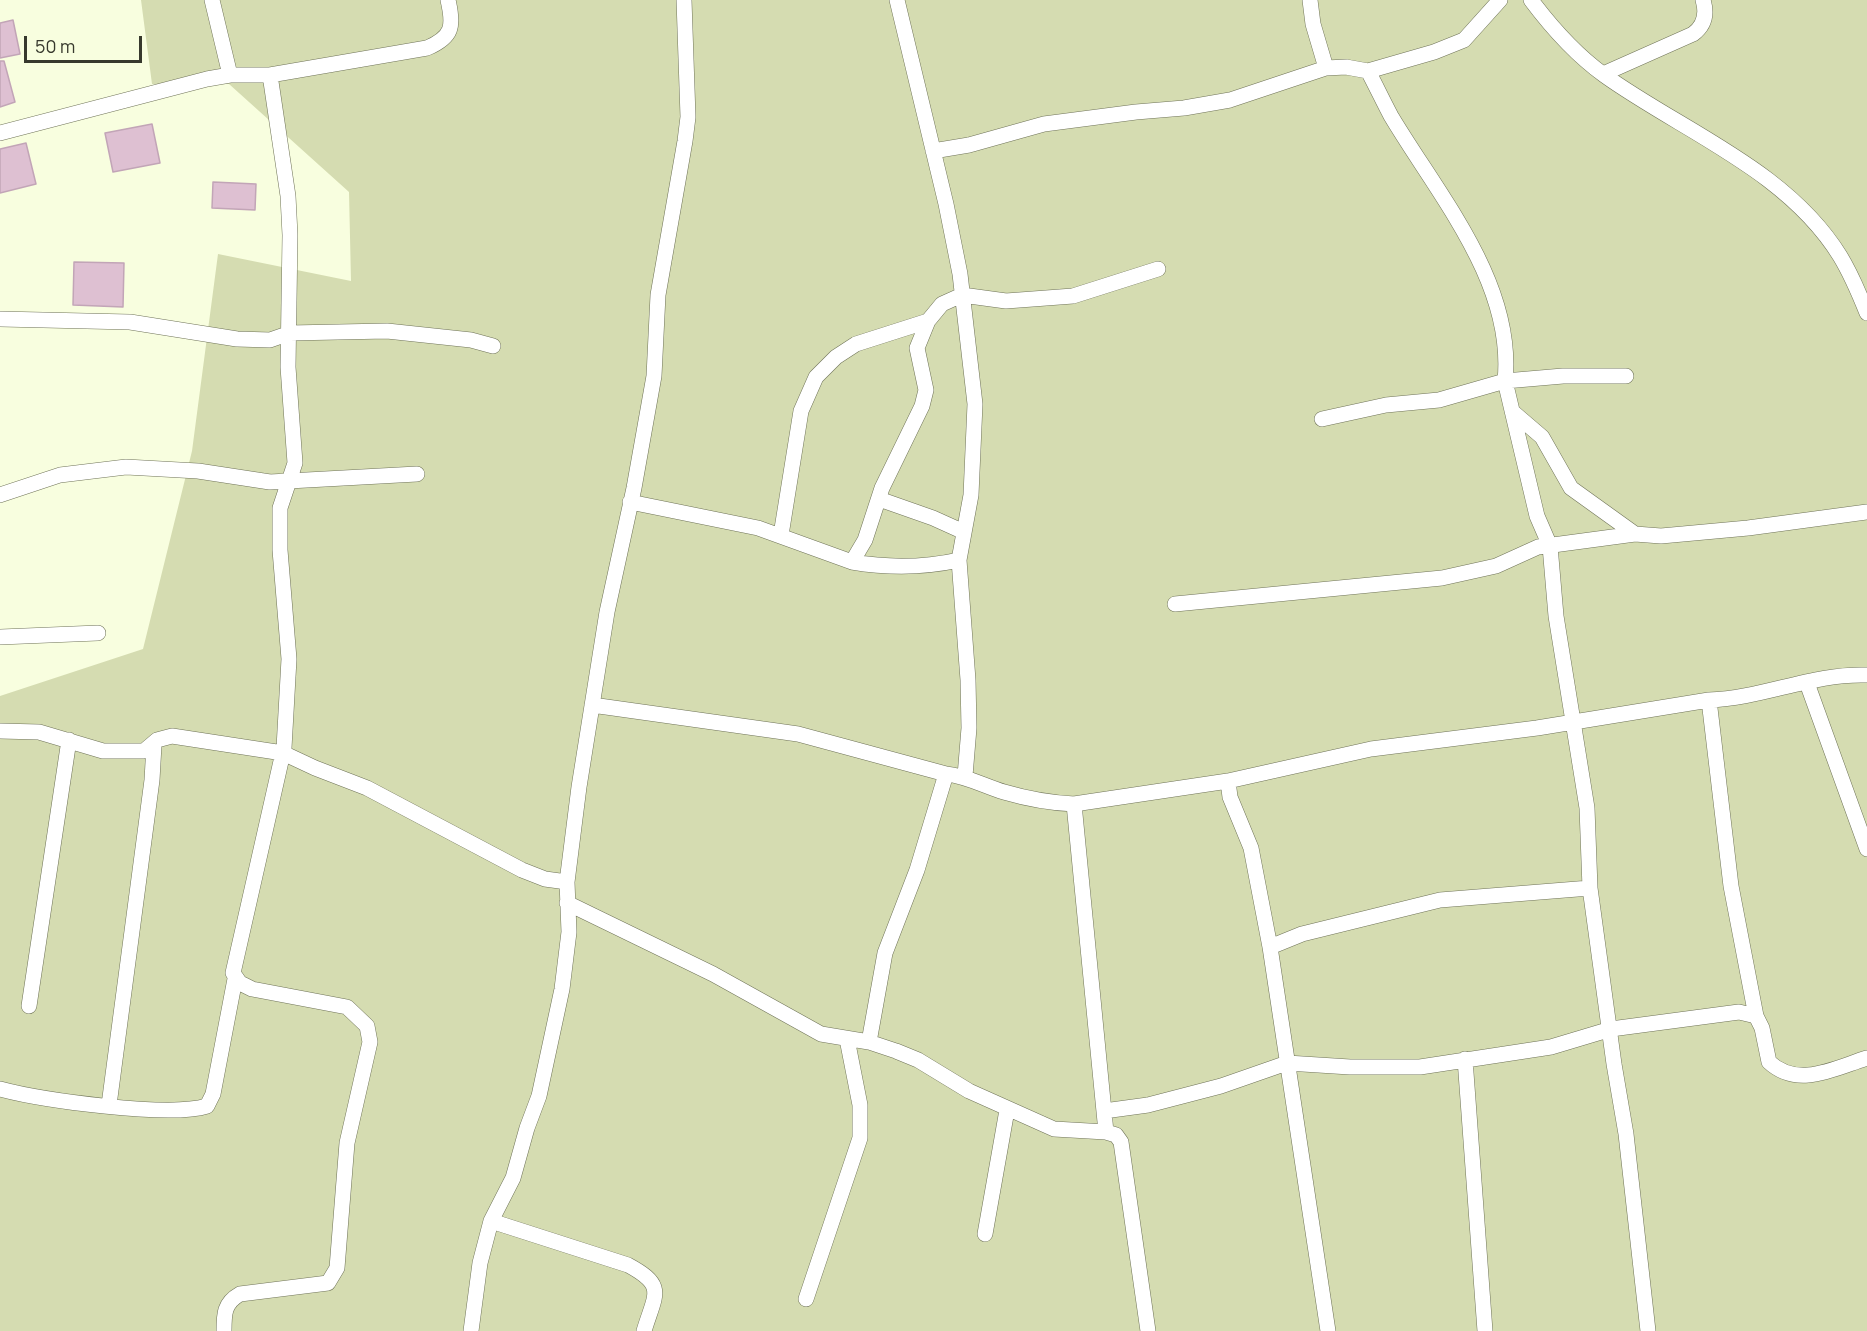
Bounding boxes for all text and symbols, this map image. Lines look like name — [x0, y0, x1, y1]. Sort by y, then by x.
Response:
scale bar — [27, 24, 146, 62]
text: 50 m — [35, 34, 75, 58]

